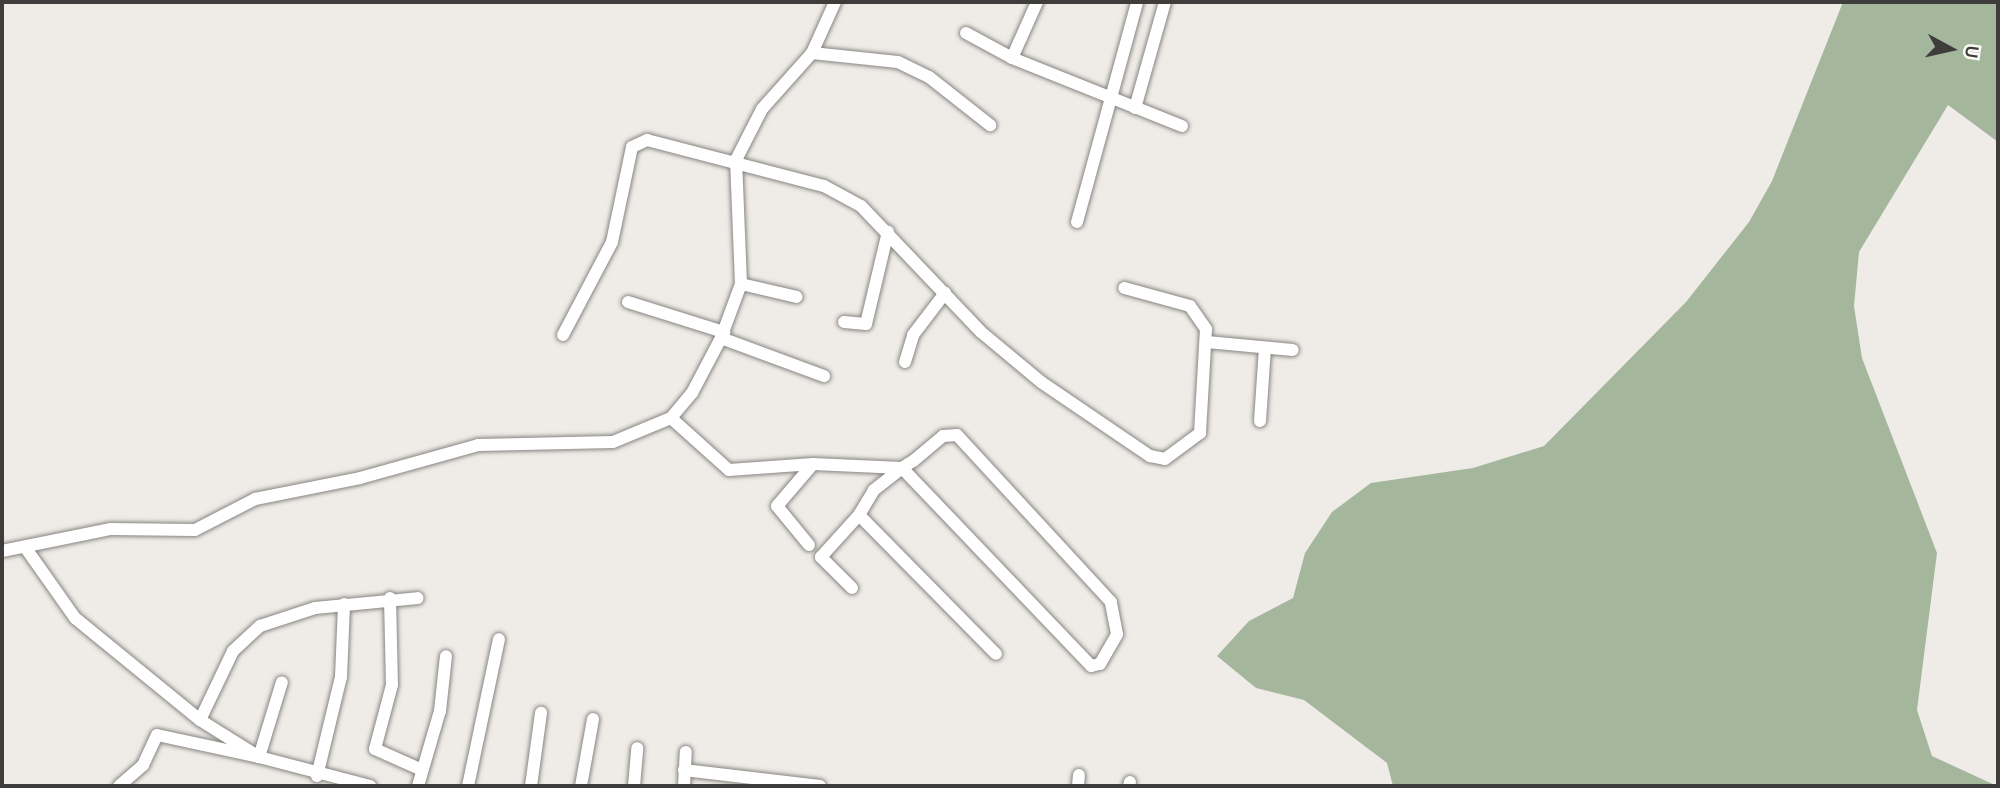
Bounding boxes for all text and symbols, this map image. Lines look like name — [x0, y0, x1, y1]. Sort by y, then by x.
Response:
north arrow — [1916, 14, 1986, 84]
text: U — [1960, 44, 1984, 60]

